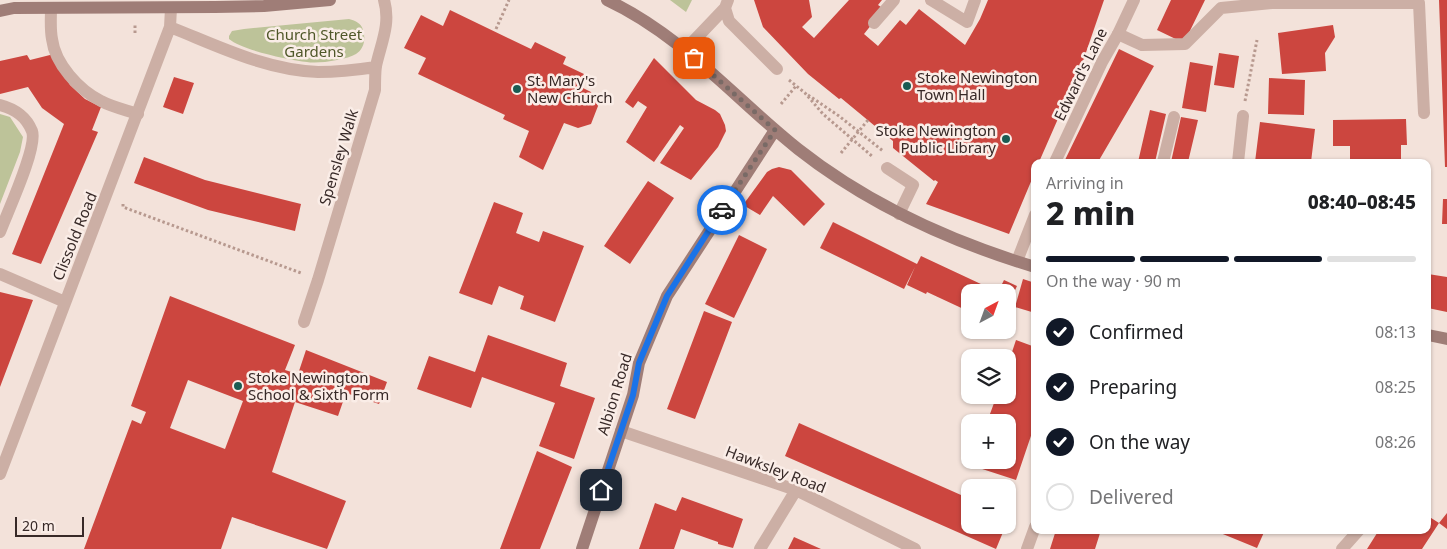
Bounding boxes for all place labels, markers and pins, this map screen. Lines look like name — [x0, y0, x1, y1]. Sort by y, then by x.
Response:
pin — [673, 37, 715, 79]
place label: Stoke Newington Town Hall — [917, 67, 1038, 104]
place label: St. Mary's New Church — [527, 70, 613, 107]
marker: Stoke Newington Town Hall — [901, 80, 913, 92]
marker: St. Mary's New Church — [511, 83, 523, 95]
place label: Stoke Newington Public Library — [875, 120, 996, 157]
marker: Stoke Newington Public Library — [1000, 133, 1012, 145]
place label: Stoke Newington School & Sixth Form — [248, 367, 389, 404]
marker: Stoke Newington School & Sixth Form — [232, 380, 244, 392]
pin — [580, 469, 622, 511]

